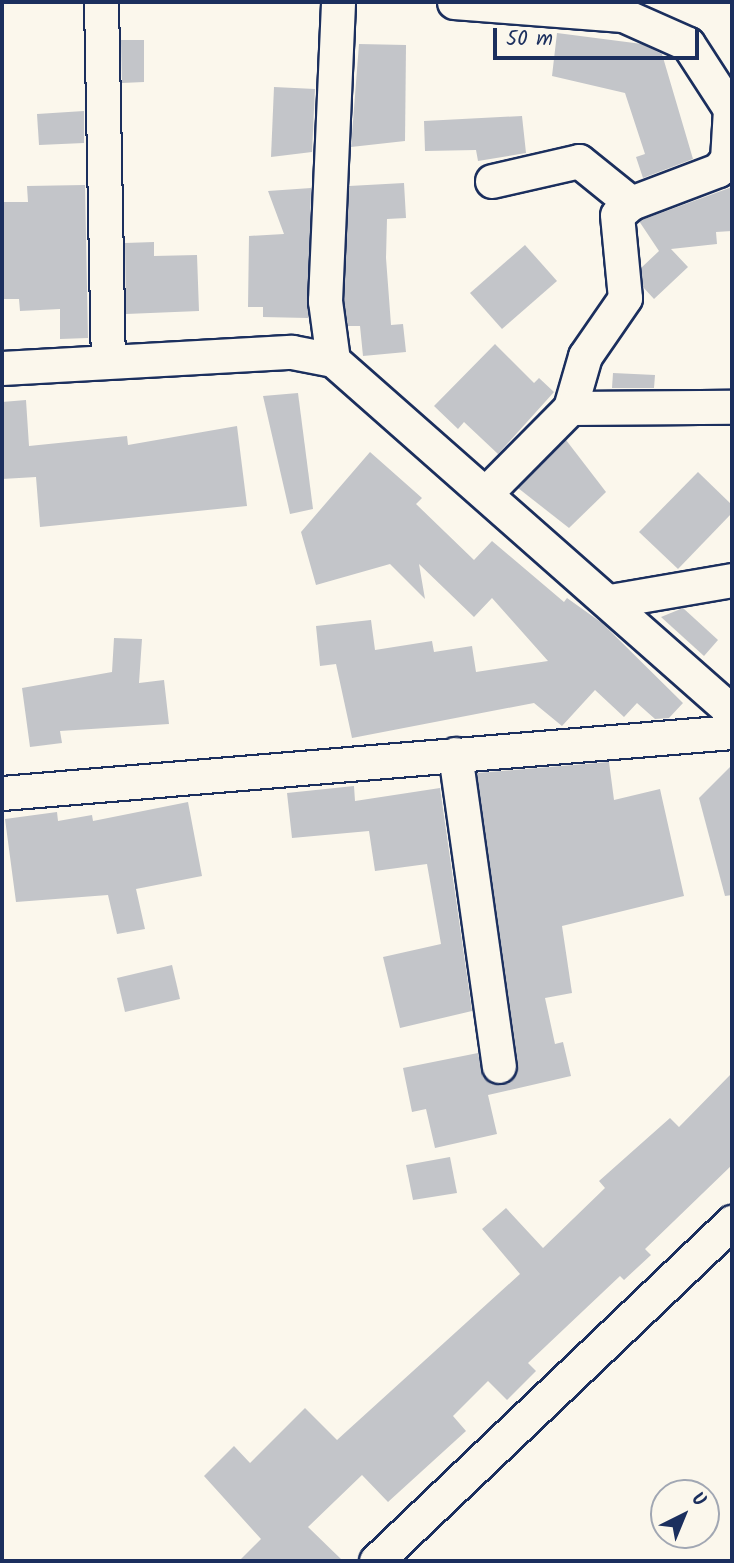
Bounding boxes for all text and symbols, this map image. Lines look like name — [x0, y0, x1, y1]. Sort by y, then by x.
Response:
scale bar — [496, 14, 702, 58]
text: 50 m — [506, 23, 553, 56]
north arrow — [650, 1479, 720, 1549]
text: U — [684, 1485, 712, 1515]

